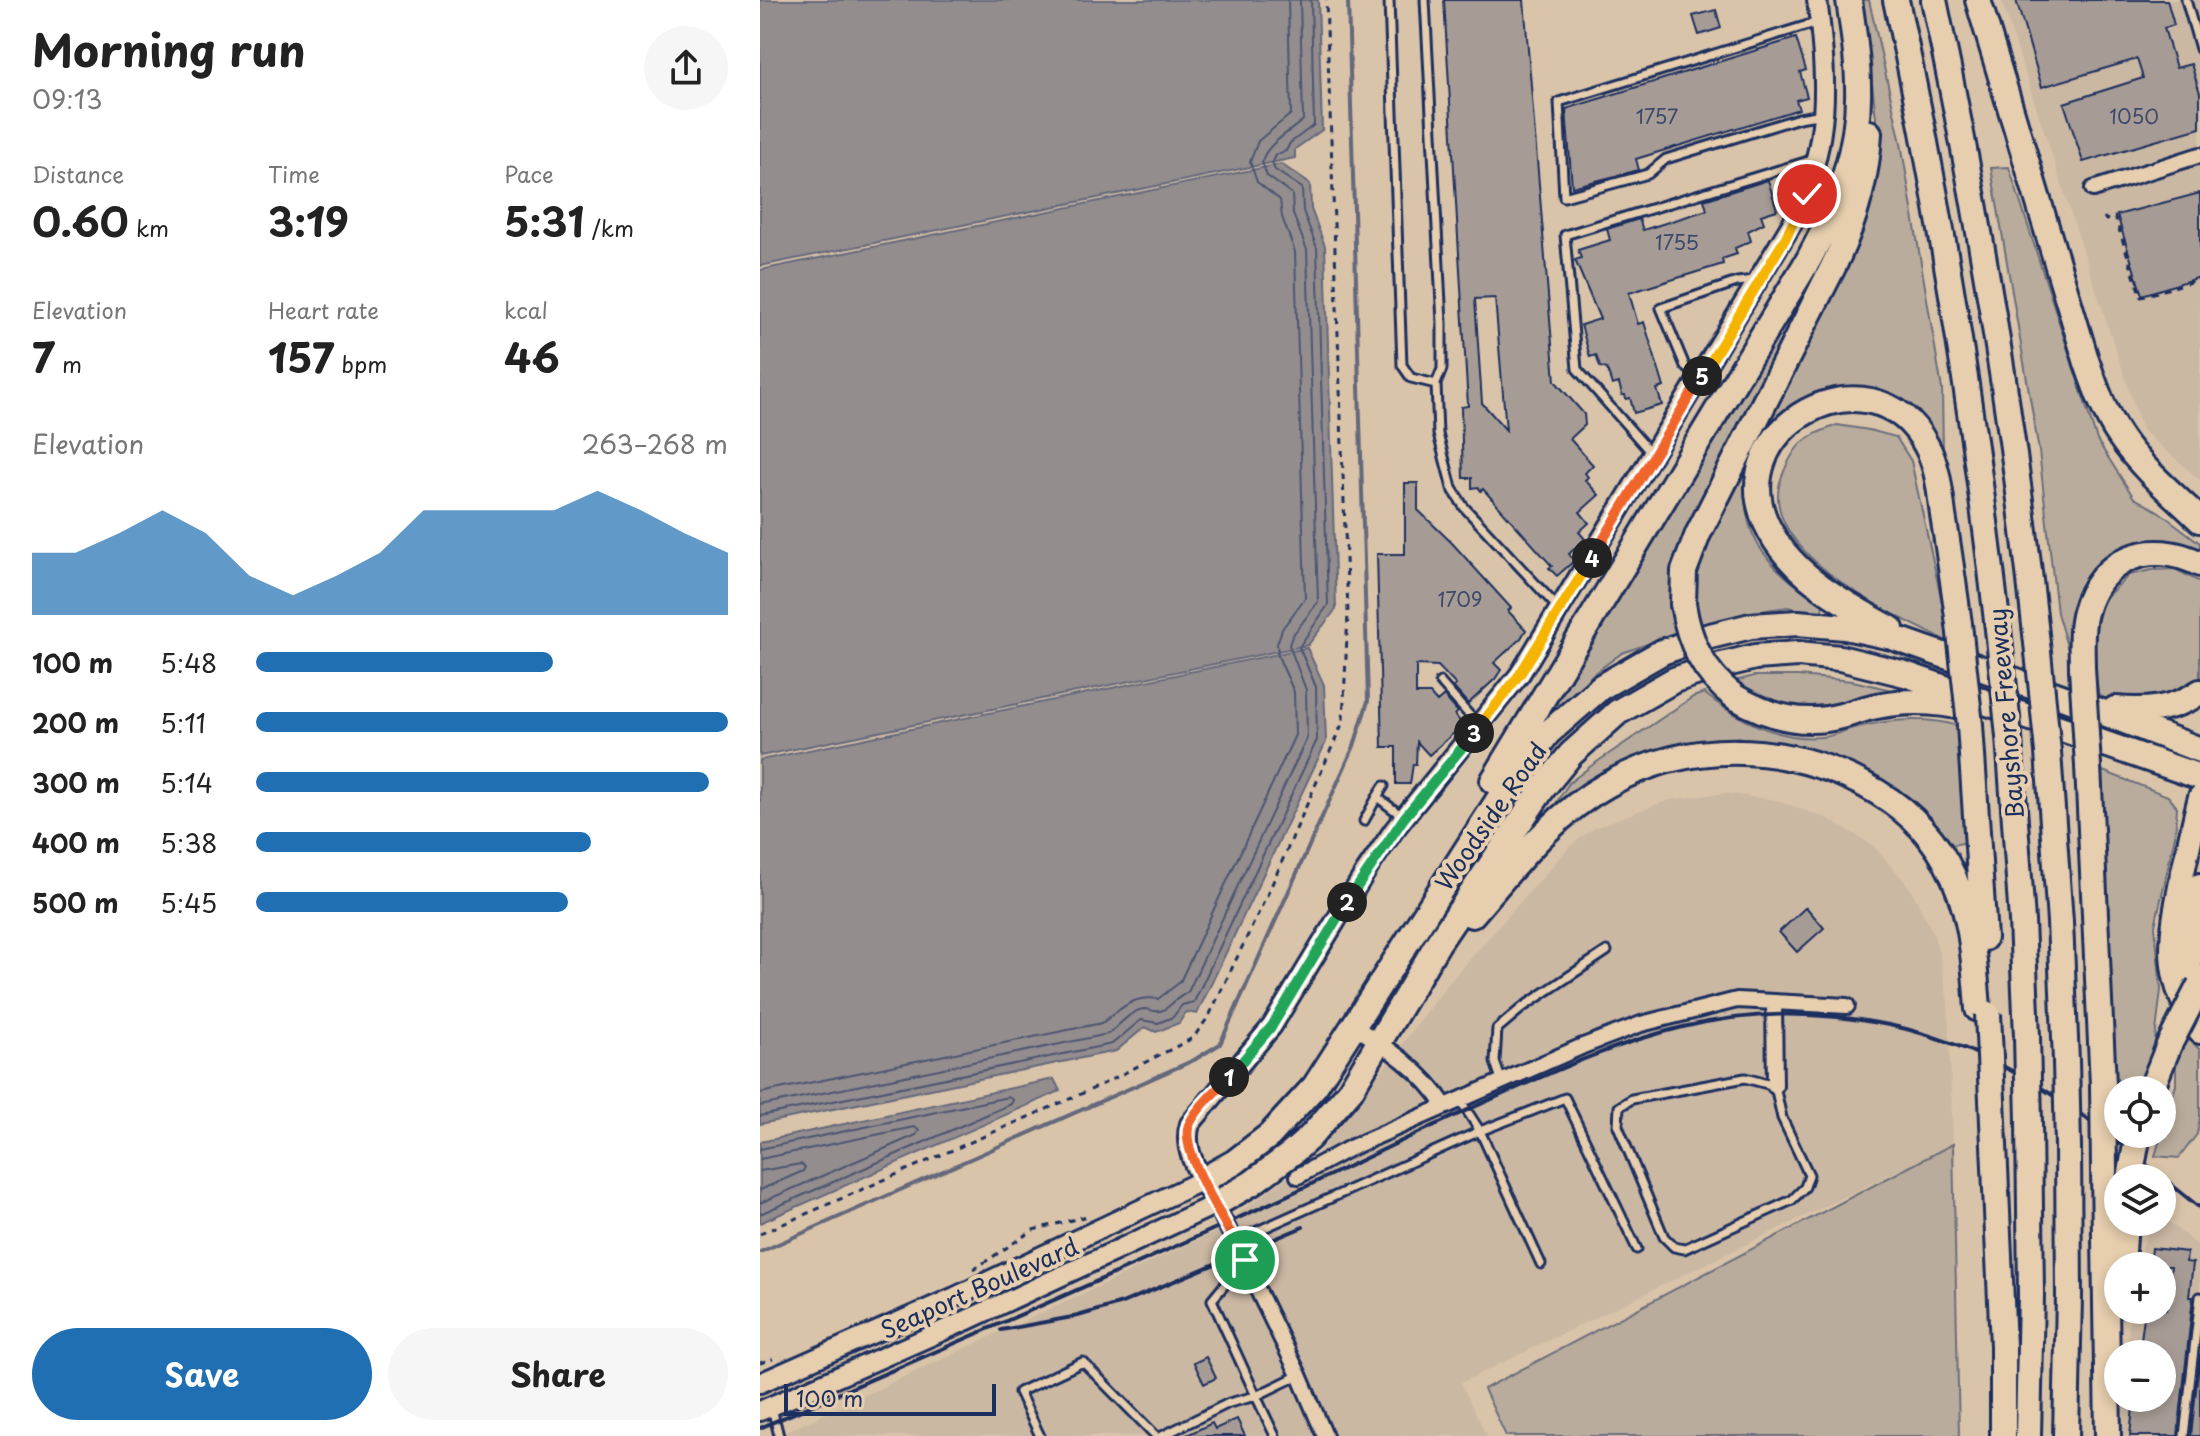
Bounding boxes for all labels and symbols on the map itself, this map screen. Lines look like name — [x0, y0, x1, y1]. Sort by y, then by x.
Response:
house number: 1757 — [1636, 101, 1678, 131]
house number: 1050 — [2109, 101, 2159, 131]
pin — [1773, 160, 1841, 228]
house number: 1755 — [1655, 227, 1699, 257]
pin: 5 — [1682, 356, 1722, 396]
pin: 4 — [1572, 538, 1612, 578]
house number: 1709 — [1438, 584, 1483, 614]
street label: Bayshore Freeway — [1978, 607, 2032, 821]
pin: 3 — [1454, 713, 1494, 753]
street label: Woodside Road — [1425, 734, 1555, 898]
pin: 2 — [1327, 882, 1367, 922]
pin: 1 — [1209, 1057, 1249, 1097]
pin — [1211, 1226, 1279, 1294]
street label: Seaport Boulevard — [874, 1227, 1084, 1347]
scale bar — [784, 1380, 996, 1416]

